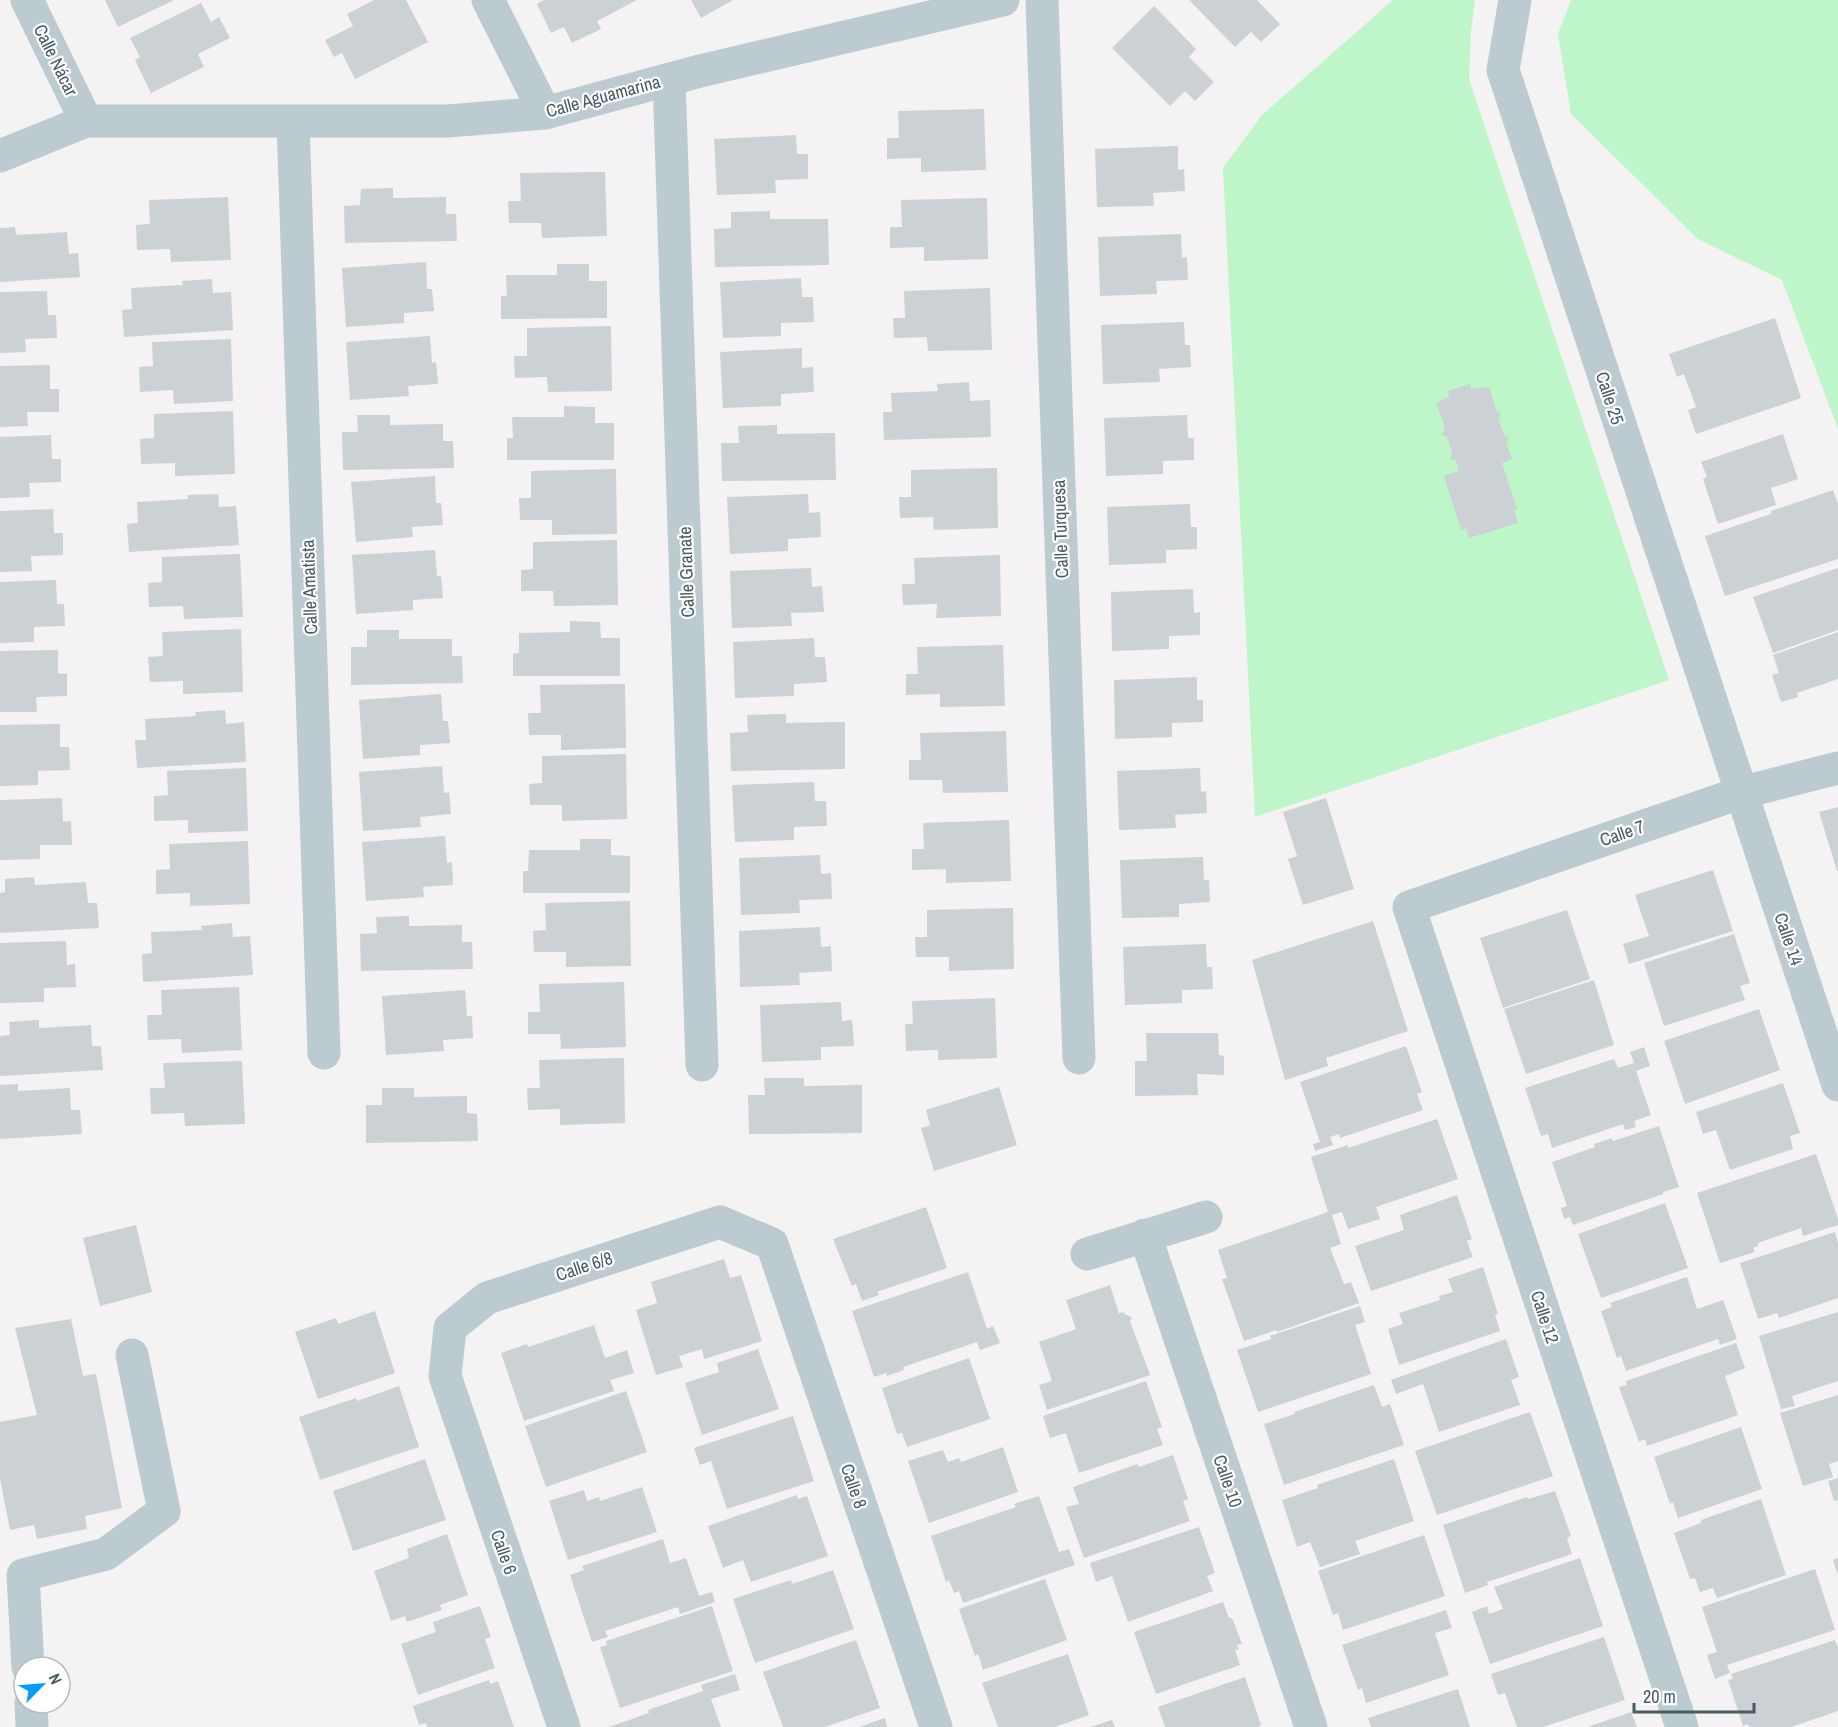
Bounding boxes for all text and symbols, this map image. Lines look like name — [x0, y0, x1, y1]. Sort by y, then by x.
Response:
street label: Calle Nácar — [28, 20, 84, 100]
street label: Calle Aguamarina — [543, 69, 663, 123]
street label: Calle 25 — [1590, 368, 1630, 428]
street label: Calle Turquesa — [1046, 479, 1074, 579]
street label: Calle Granate — [672, 526, 700, 618]
street label: Calle Amatista — [295, 539, 323, 635]
street label: Calle 7 — [1596, 814, 1648, 852]
street label: Calle 14 — [1768, 909, 1810, 969]
street label: Calle 6/8 — [552, 1245, 616, 1287]
street label: Calle 12 — [1525, 1287, 1565, 1347]
street label: Calle 10 — [1207, 1451, 1249, 1511]
street label: Calle 8 — [835, 1460, 873, 1512]
street label: Calle 6 — [485, 1526, 523, 1578]
north arrow — [12, 1655, 72, 1715]
text: N — [44, 1670, 68, 1688]
scale bar — [1634, 1676, 1754, 1714]
text: 20 m — [1643, 1684, 1676, 1709]

